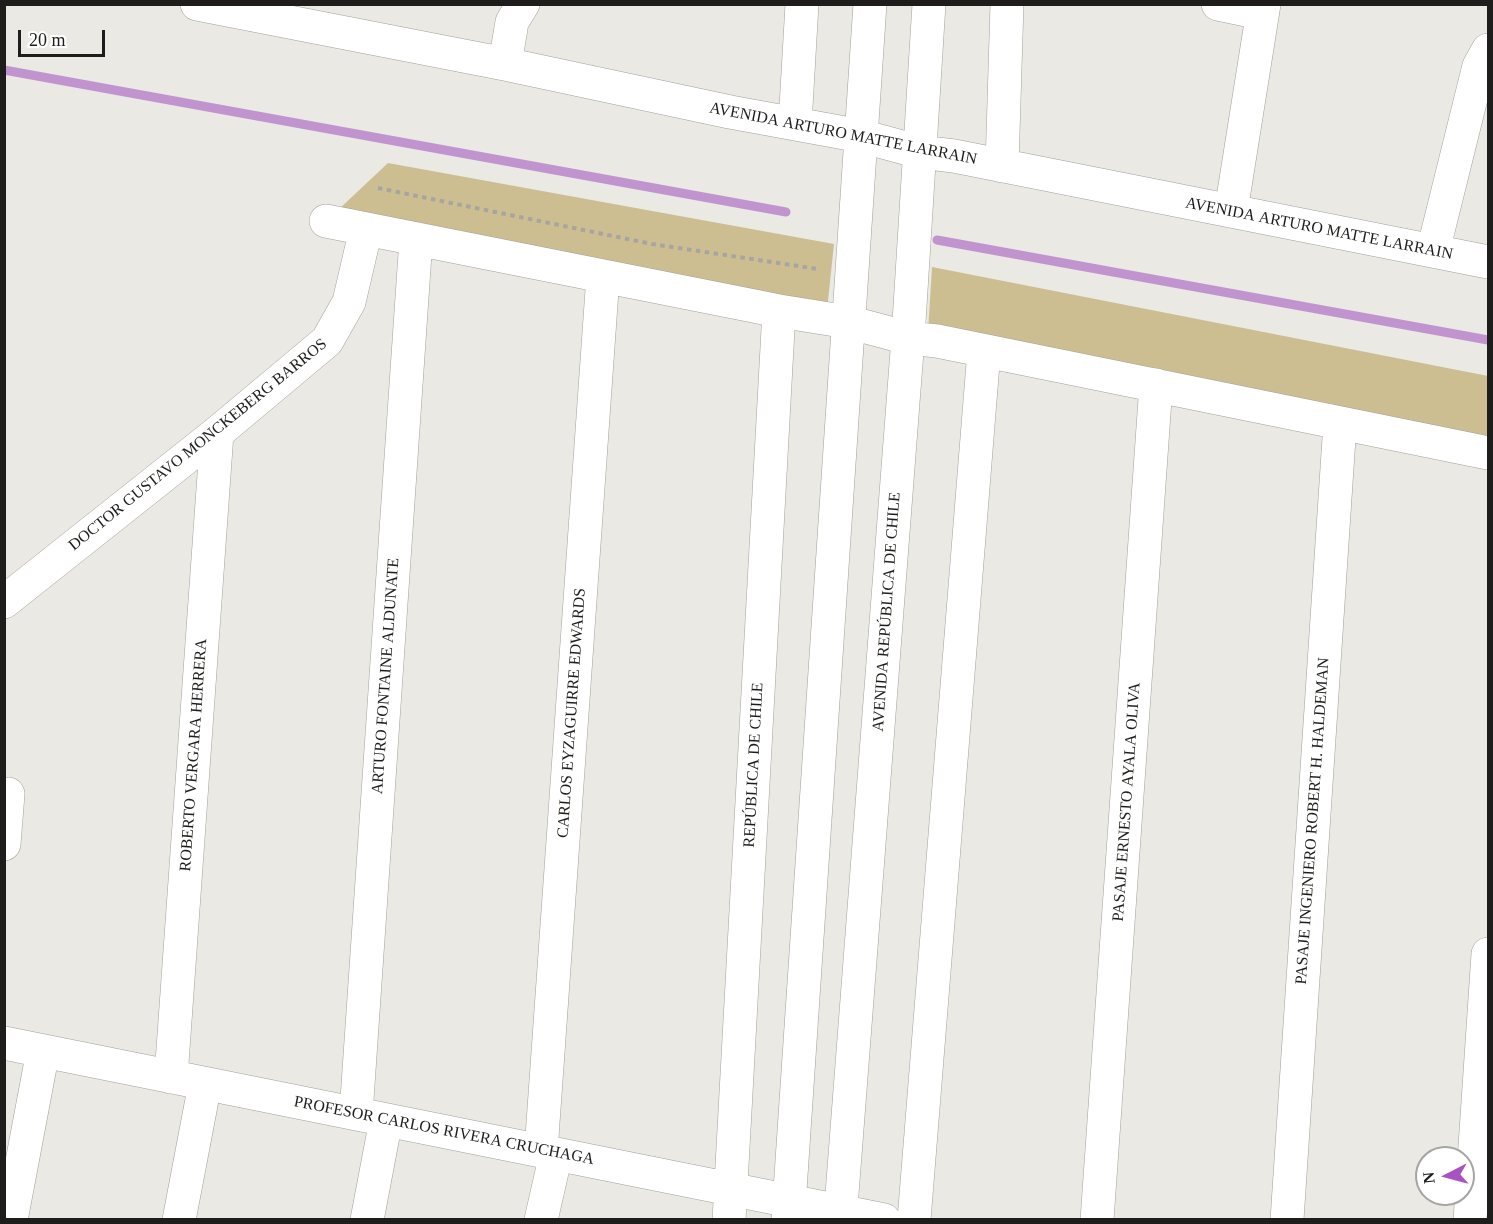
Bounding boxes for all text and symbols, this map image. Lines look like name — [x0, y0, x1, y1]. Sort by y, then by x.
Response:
scale bar — [21, 18, 108, 56]
text: 20 m — [29, 30, 66, 50]
street label: AVENIDA ARTURO MATTE LARRAIN — [708, 99, 978, 169]
street label: AVENIDA ARTURO MATTE LARRAIN — [1184, 194, 1454, 264]
street label: DOCTOR GUSTAVO MONCKEBERG BARROS — [65, 335, 331, 555]
street label: AVENIDA REPÚBLICA DE CHILE — [869, 492, 905, 732]
street label: ARTURO FONTAINE ALDUNATE — [368, 557, 404, 795]
street label: CARLOS EYZAGUIRRE EDWARDS — [554, 587, 590, 839]
street label: ROBERTO VERGARA HERRERA — [176, 638, 212, 872]
street label: PASAJE INGENIERO ROBERT H. HALDEMAN — [1292, 657, 1334, 985]
street label: REPÚBLICA DE CHILE — [740, 682, 768, 848]
street label: PASAJE ERNESTO AYALA OLIVA — [1109, 682, 1145, 922]
street label: PROFESOR CARLOS RIVERA CRUCHAGA — [292, 1092, 596, 1170]
north arrow — [1415, 1146, 1475, 1206]
text: N — [1420, 1171, 1438, 1184]

